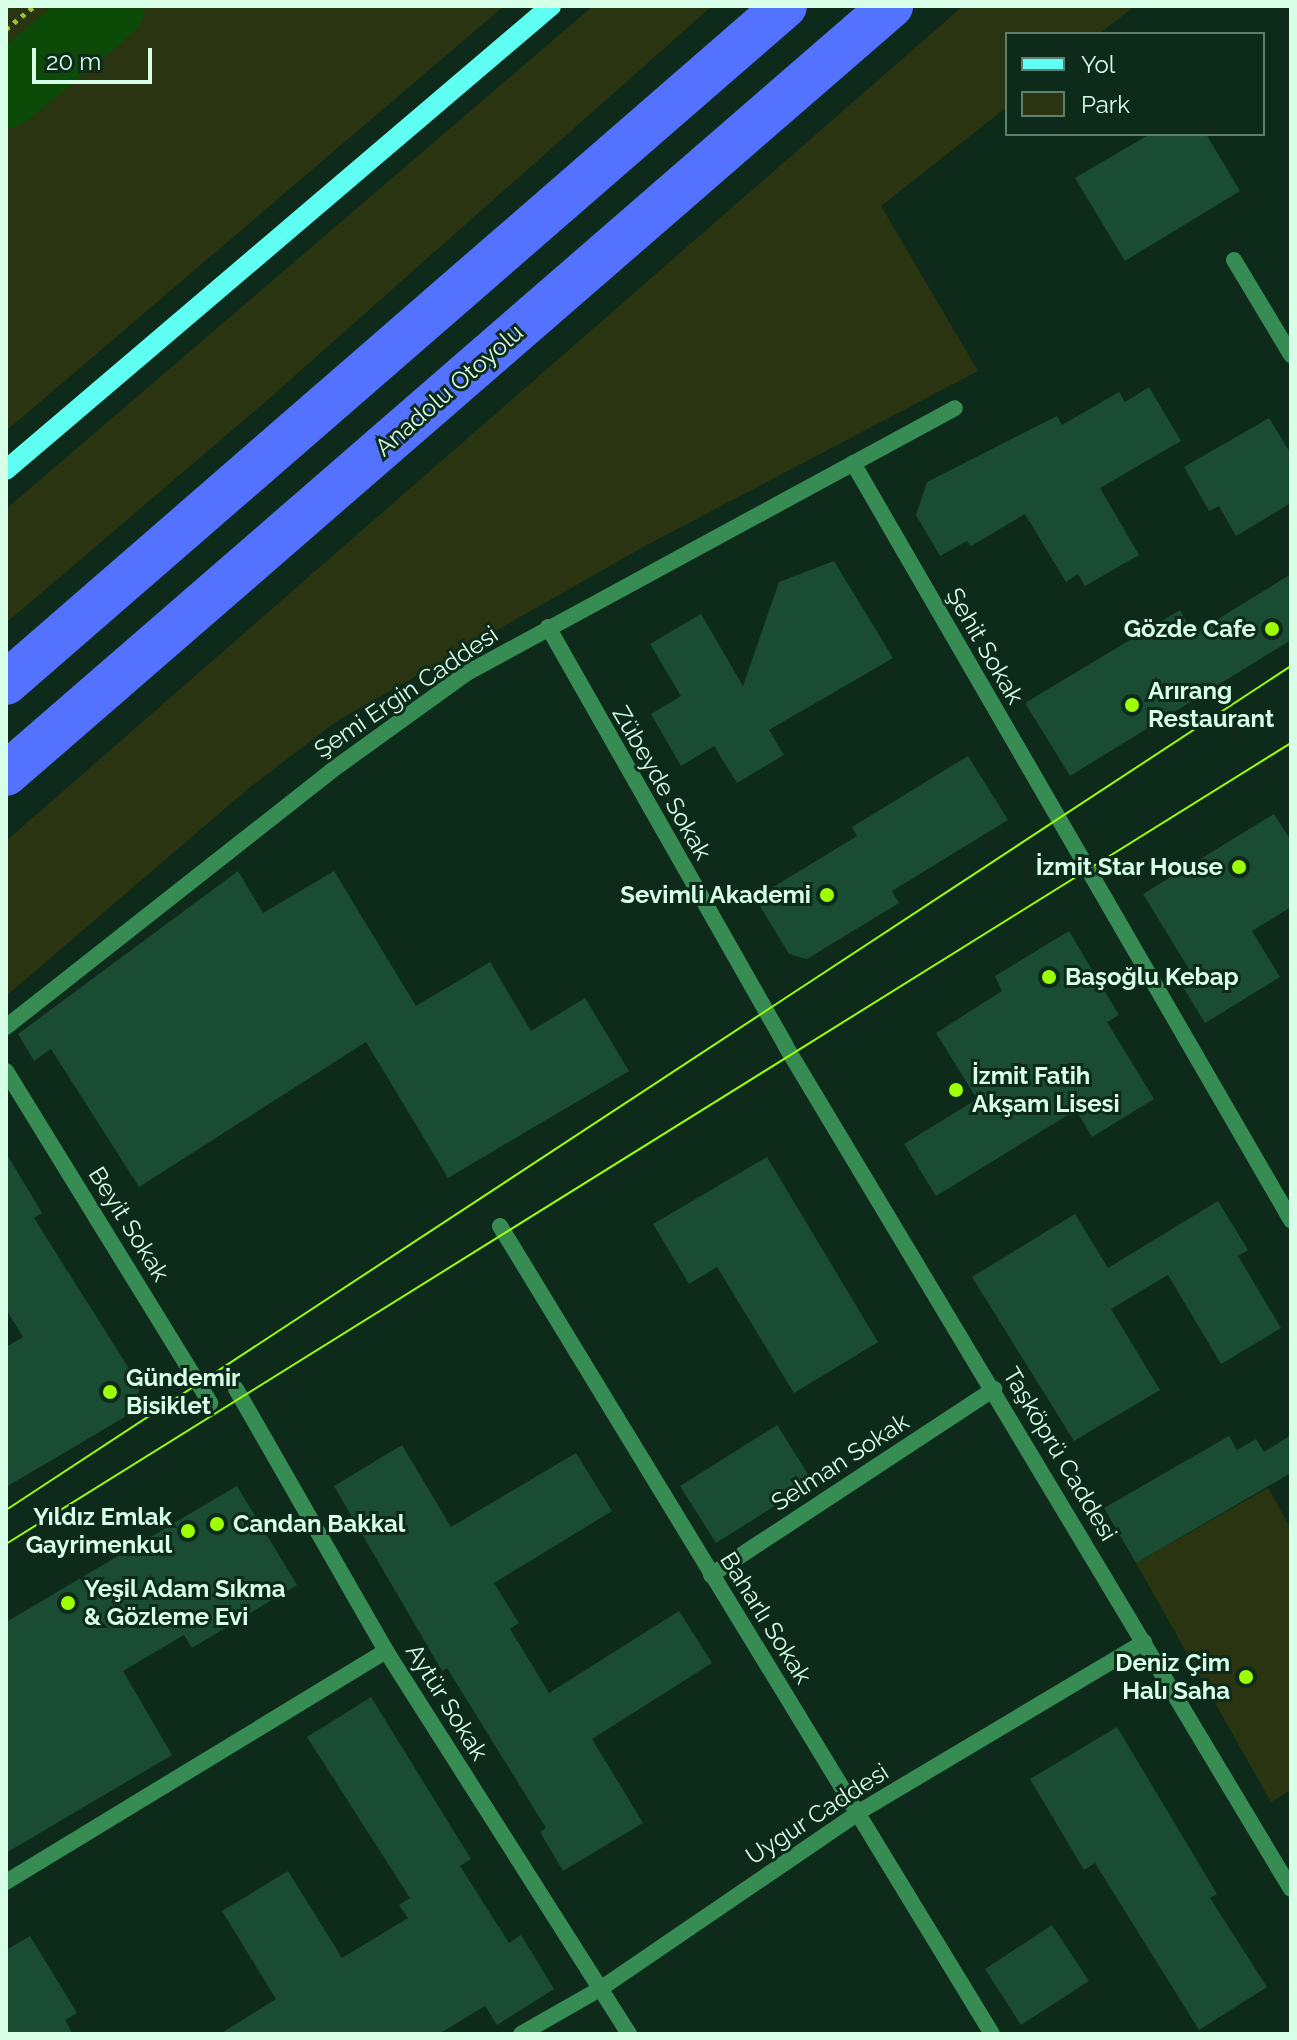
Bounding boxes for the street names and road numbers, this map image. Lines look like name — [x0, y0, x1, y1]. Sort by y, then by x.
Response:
street label: Anadolu Otoyolu — [369, 318, 529, 462]
street label: Şehit Sokak — [940, 583, 1030, 709]
street label: Şemi Ergin Caddesi — [309, 620, 503, 764]
street label: Zübeyde Sokak — [606, 701, 718, 865]
street label: Beyit Sokak — [82, 1161, 176, 1287]
street label: Taşköprü Caddesi — [997, 1362, 1123, 1546]
street label: Selman Sokak — [766, 1407, 914, 1517]
street label: Baharlı Sokak — [714, 1547, 818, 1689]
street label: Aytür Sokak — [400, 1638, 494, 1766]
street label: Uygur Caddesi — [740, 1757, 894, 1871]

